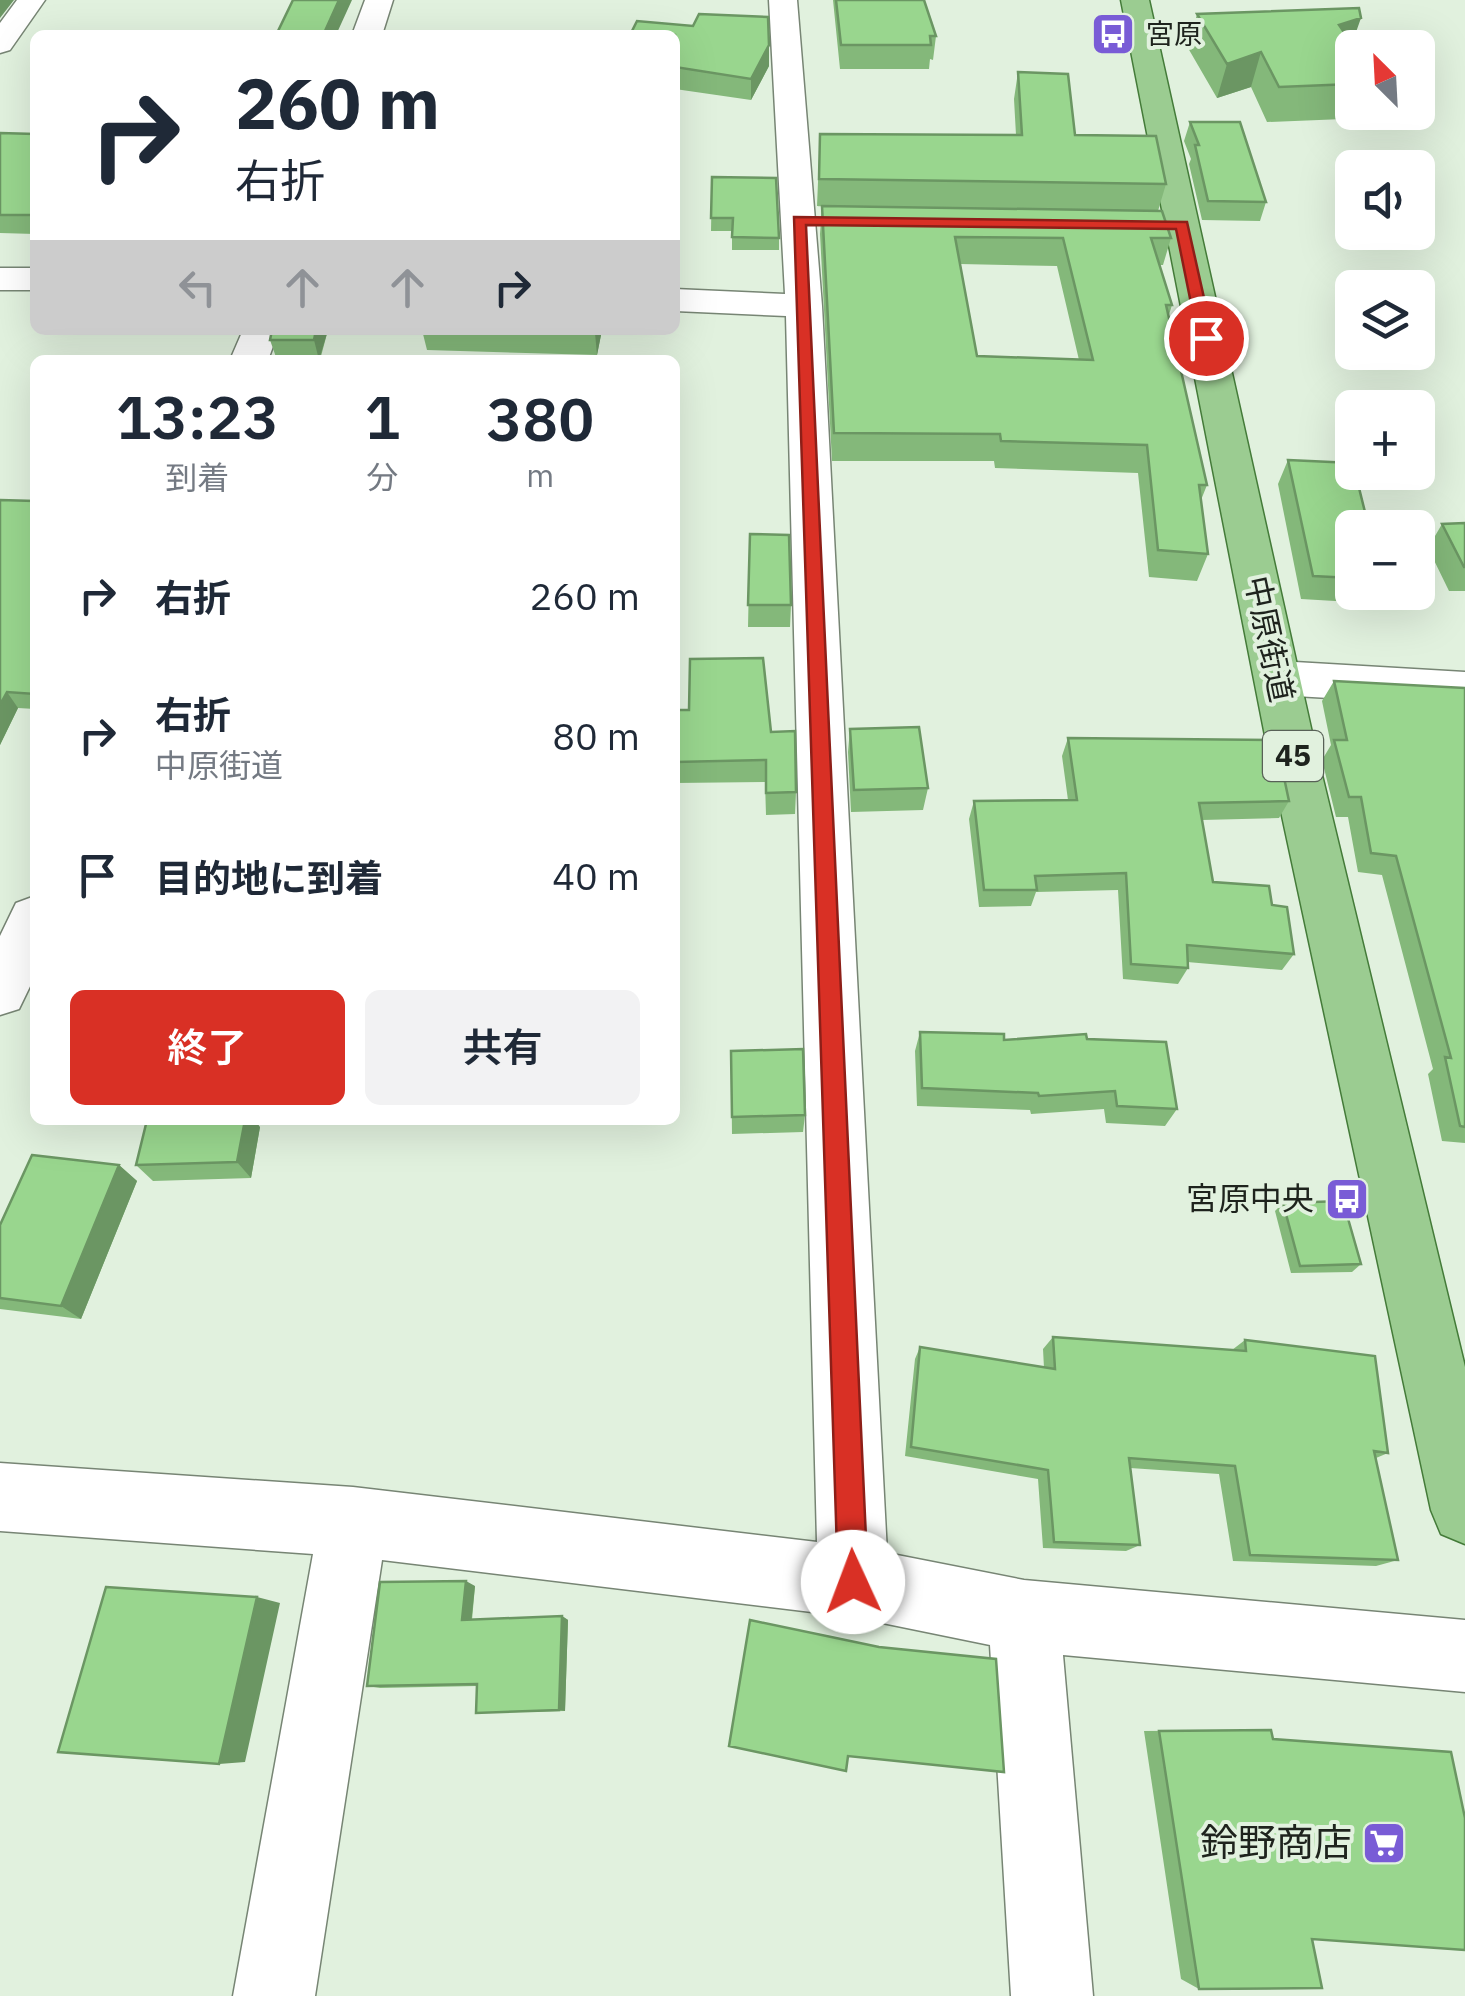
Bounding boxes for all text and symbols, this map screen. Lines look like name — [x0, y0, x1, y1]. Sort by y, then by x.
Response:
bus stop icon: 宮原 — [1090, 11, 1136, 57]
place label: 宮原 — [1146, 15, 1202, 52]
north arrow — [1335, 30, 1435, 130]
map controls — [1335, 30, 1435, 610]
text: 260 m — [235, 57, 440, 148]
icon: right — [70, 70, 200, 200]
button: sound — [1335, 150, 1435, 250]
text: 右折 — [235, 151, 325, 209]
icon: left — [170, 260, 225, 315]
icon: ahead — [275, 260, 330, 315]
icon: ahead — [380, 260, 435, 315]
icon: right — [485, 260, 540, 315]
button: layers — [1335, 270, 1435, 370]
pin — [1164, 296, 1249, 381]
icon: arrive — [1179, 311, 1234, 366]
text: 13:23 — [116, 377, 279, 456]
text: 1 — [365, 377, 401, 456]
text: 380 — [486, 379, 594, 458]
button: + — [1335, 390, 1435, 490]
text: m — [526, 454, 554, 496]
text: 到着 — [165, 456, 229, 498]
text: 分 — [367, 456, 399, 498]
button: − — [1335, 510, 1435, 610]
icon: right — [70, 568, 125, 623]
text: 260 m — [529, 571, 640, 620]
street label: 中原街道 — [1236, 572, 1304, 706]
text: 右折 — [155, 573, 231, 622]
text: 右折 — [155, 690, 231, 739]
icon: right — [70, 708, 125, 763]
text: 80 m — [552, 711, 640, 760]
road number: 45 — [1263, 731, 1323, 781]
text: 中原街道 — [155, 744, 283, 786]
icon: arrive — [70, 848, 125, 903]
text: 40 m — [552, 851, 640, 900]
text: 目的地に到着 — [155, 853, 383, 902]
button: 終了 — [70, 990, 345, 1105]
button: 共有 — [365, 990, 640, 1105]
bus stop icon: 宮原中央 — [1324, 1176, 1370, 1222]
place label: 宮原中央 — [1186, 1177, 1314, 1219]
position arrow — [801, 1530, 905, 1634]
place label: 鈴野商店 — [1200, 1817, 1352, 1866]
supermarket icon: 鈴野商店 — [1361, 1820, 1407, 1866]

